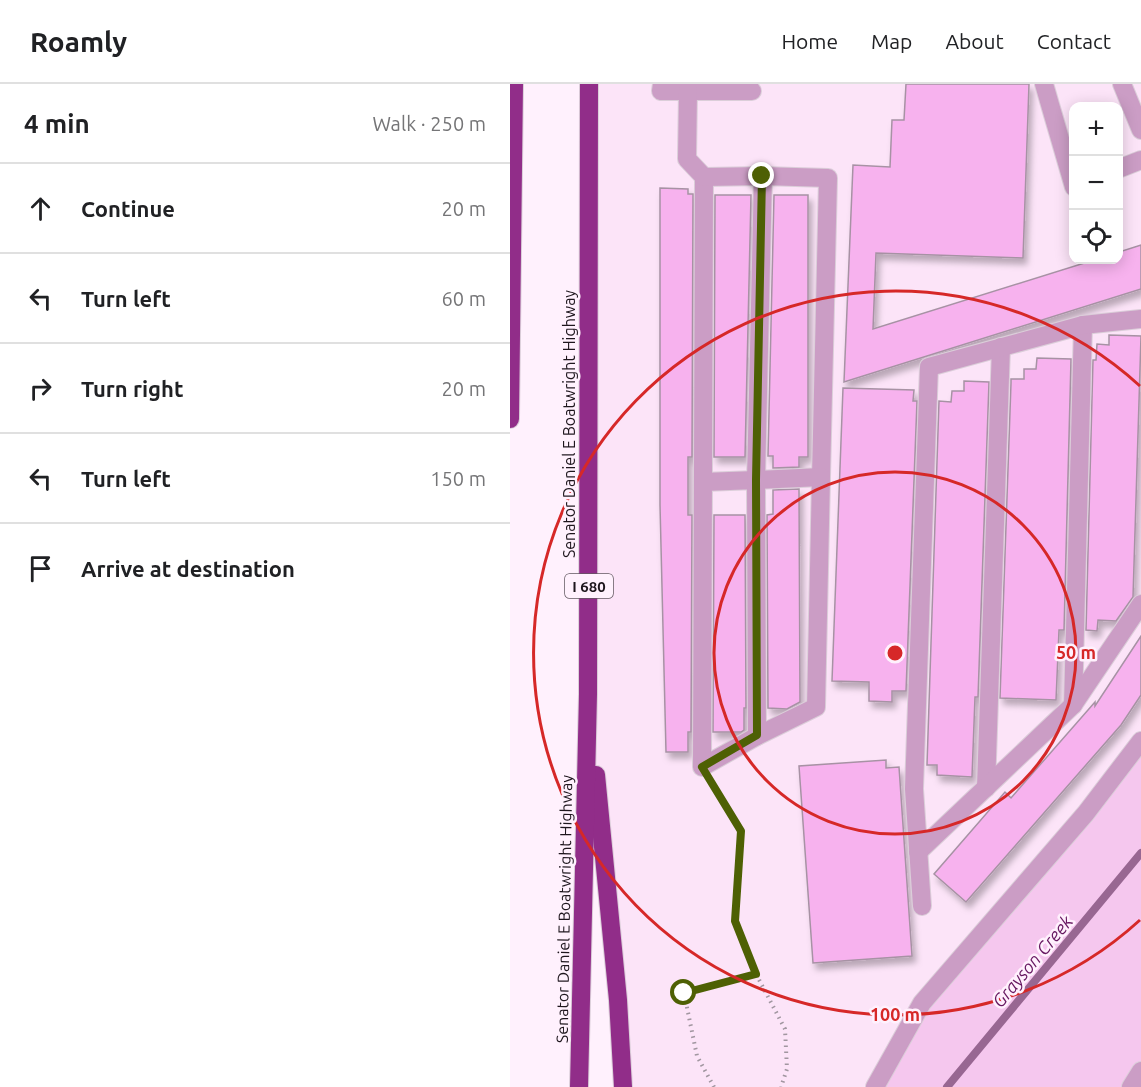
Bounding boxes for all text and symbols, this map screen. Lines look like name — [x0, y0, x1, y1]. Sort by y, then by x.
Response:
text: Roamly — [30, 26, 127, 57]
text: Home — [781, 29, 838, 53]
text: Map — [871, 29, 912, 53]
text: About — [945, 29, 1004, 53]
text: Contact — [1037, 29, 1111, 53]
map controls — [1069, 102, 1123, 264]
button: + — [1069, 102, 1123, 156]
text: 4 min — [24, 109, 90, 138]
text: Walk · 250 m — [373, 112, 486, 135]
button: − — [1069, 156, 1123, 210]
route end — [748, 162, 774, 188]
icon: ahead — [24, 192, 57, 225]
text: Continue — [81, 196, 175, 221]
text: 20 m — [442, 197, 486, 220]
button: locate — [1069, 210, 1123, 264]
icon: left — [24, 282, 57, 315]
text: Turn left — [81, 286, 171, 311]
text: 60 m — [442, 287, 486, 310]
street label: Senator Daniel E Boatwright Highway — [560, 290, 578, 558]
icon: right — [24, 372, 57, 405]
text: Turn right — [81, 376, 183, 401]
text: 20 m — [442, 377, 486, 400]
icon: left — [24, 462, 57, 495]
text: Turn left — [81, 466, 171, 491]
text: 150 m — [430, 467, 486, 490]
icon: arrive — [24, 552, 57, 585]
text: Arrive at destination — [81, 556, 295, 581]
road number: I 680 — [565, 574, 613, 598]
text: 50 m — [1056, 642, 1096, 662]
centre of rings — [885, 643, 905, 663]
street label: Senator Daniel E Boatwright Highway — [553, 774, 575, 1043]
water label: Grayson Creek — [988, 910, 1077, 1011]
route start — [670, 979, 696, 1005]
text: 100 m — [870, 1004, 920, 1024]

